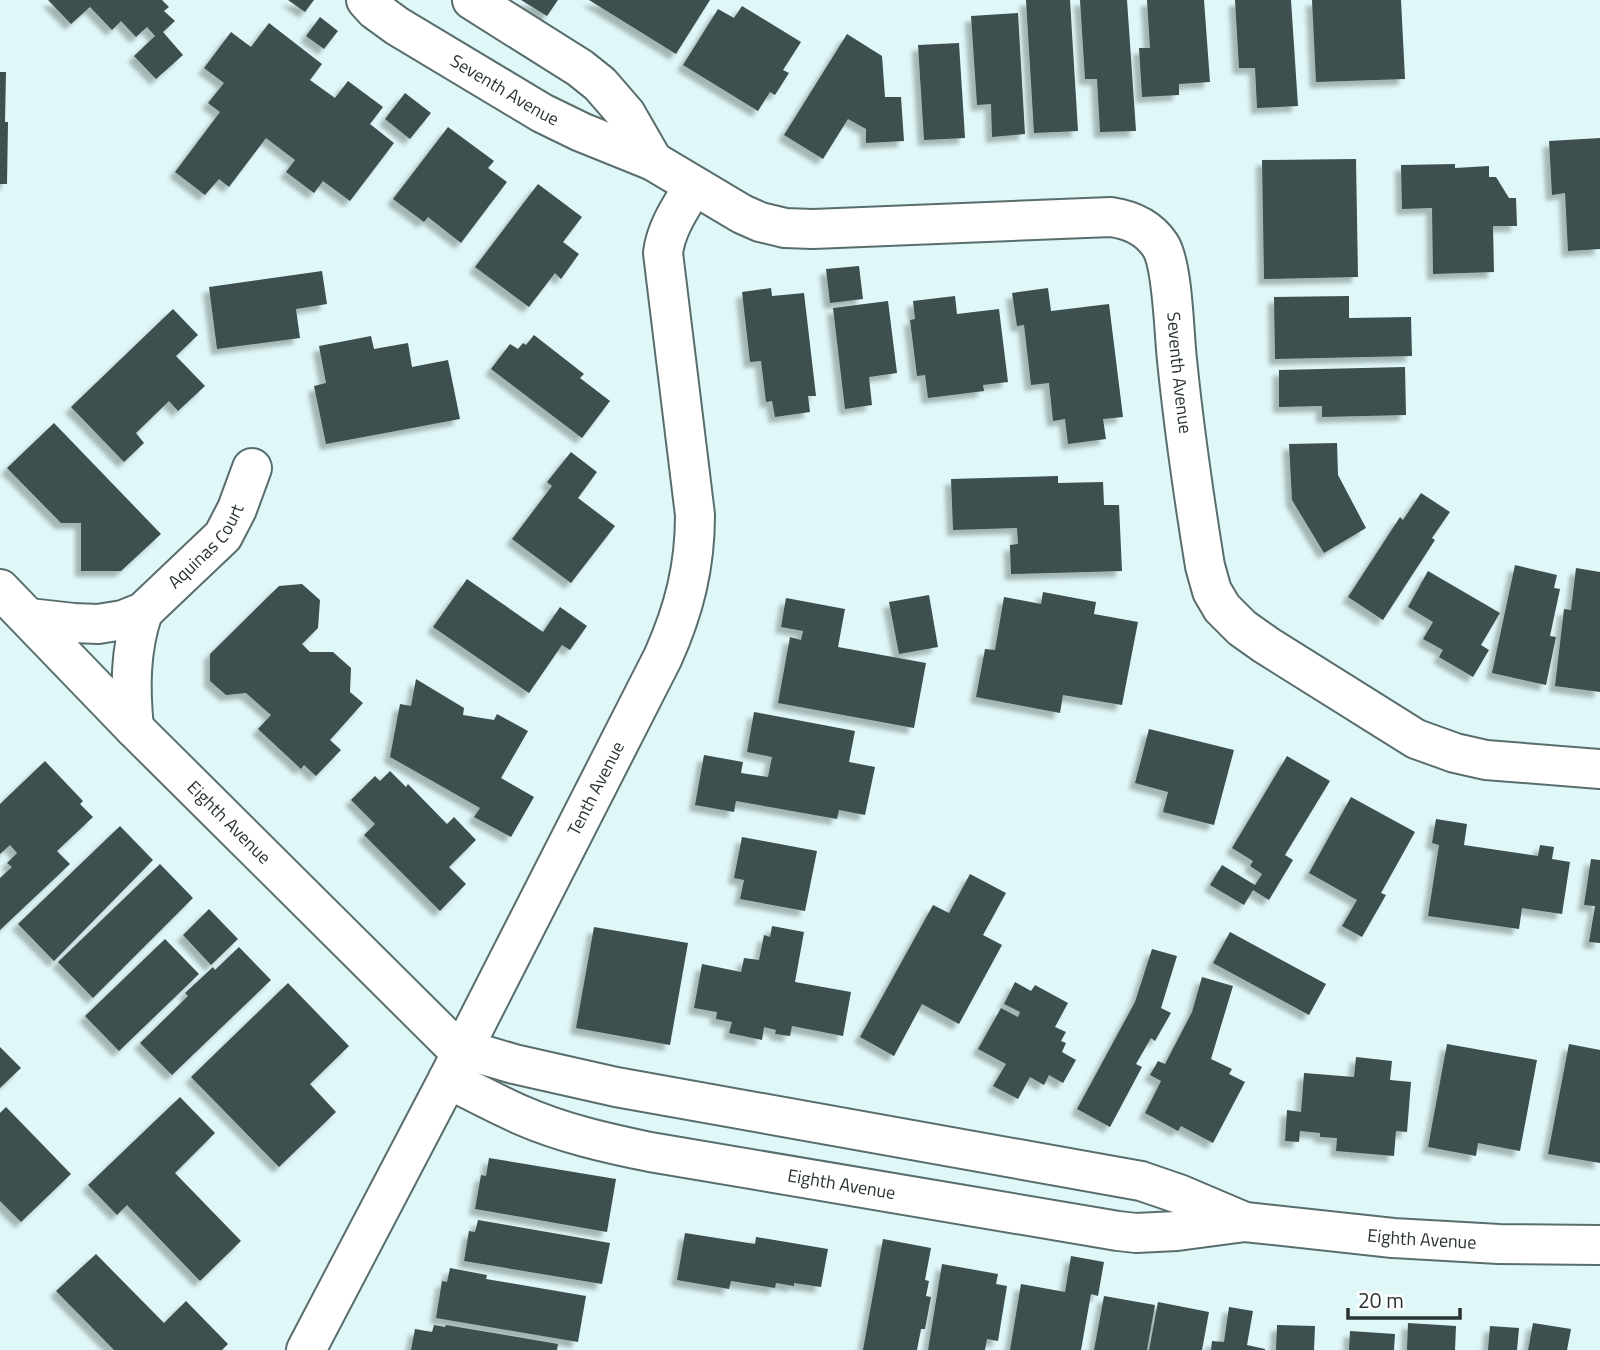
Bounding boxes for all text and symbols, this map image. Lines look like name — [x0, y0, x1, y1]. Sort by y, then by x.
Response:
street label: Seventh Avenue — [445, 47, 564, 132]
street label: Seventh Avenue — [1160, 311, 1199, 435]
street label: Aquinas Court — [162, 500, 251, 595]
street label: Tenth Avenue — [560, 736, 631, 840]
street label: Eighth Avenue — [181, 774, 278, 870]
street label: Eighth Avenue — [785, 1161, 898, 1206]
street label: Eighth Avenue — [1366, 1221, 1477, 1256]
scale bar — [1348, 1276, 1460, 1320]
text: 20 m — [1358, 1284, 1404, 1316]

